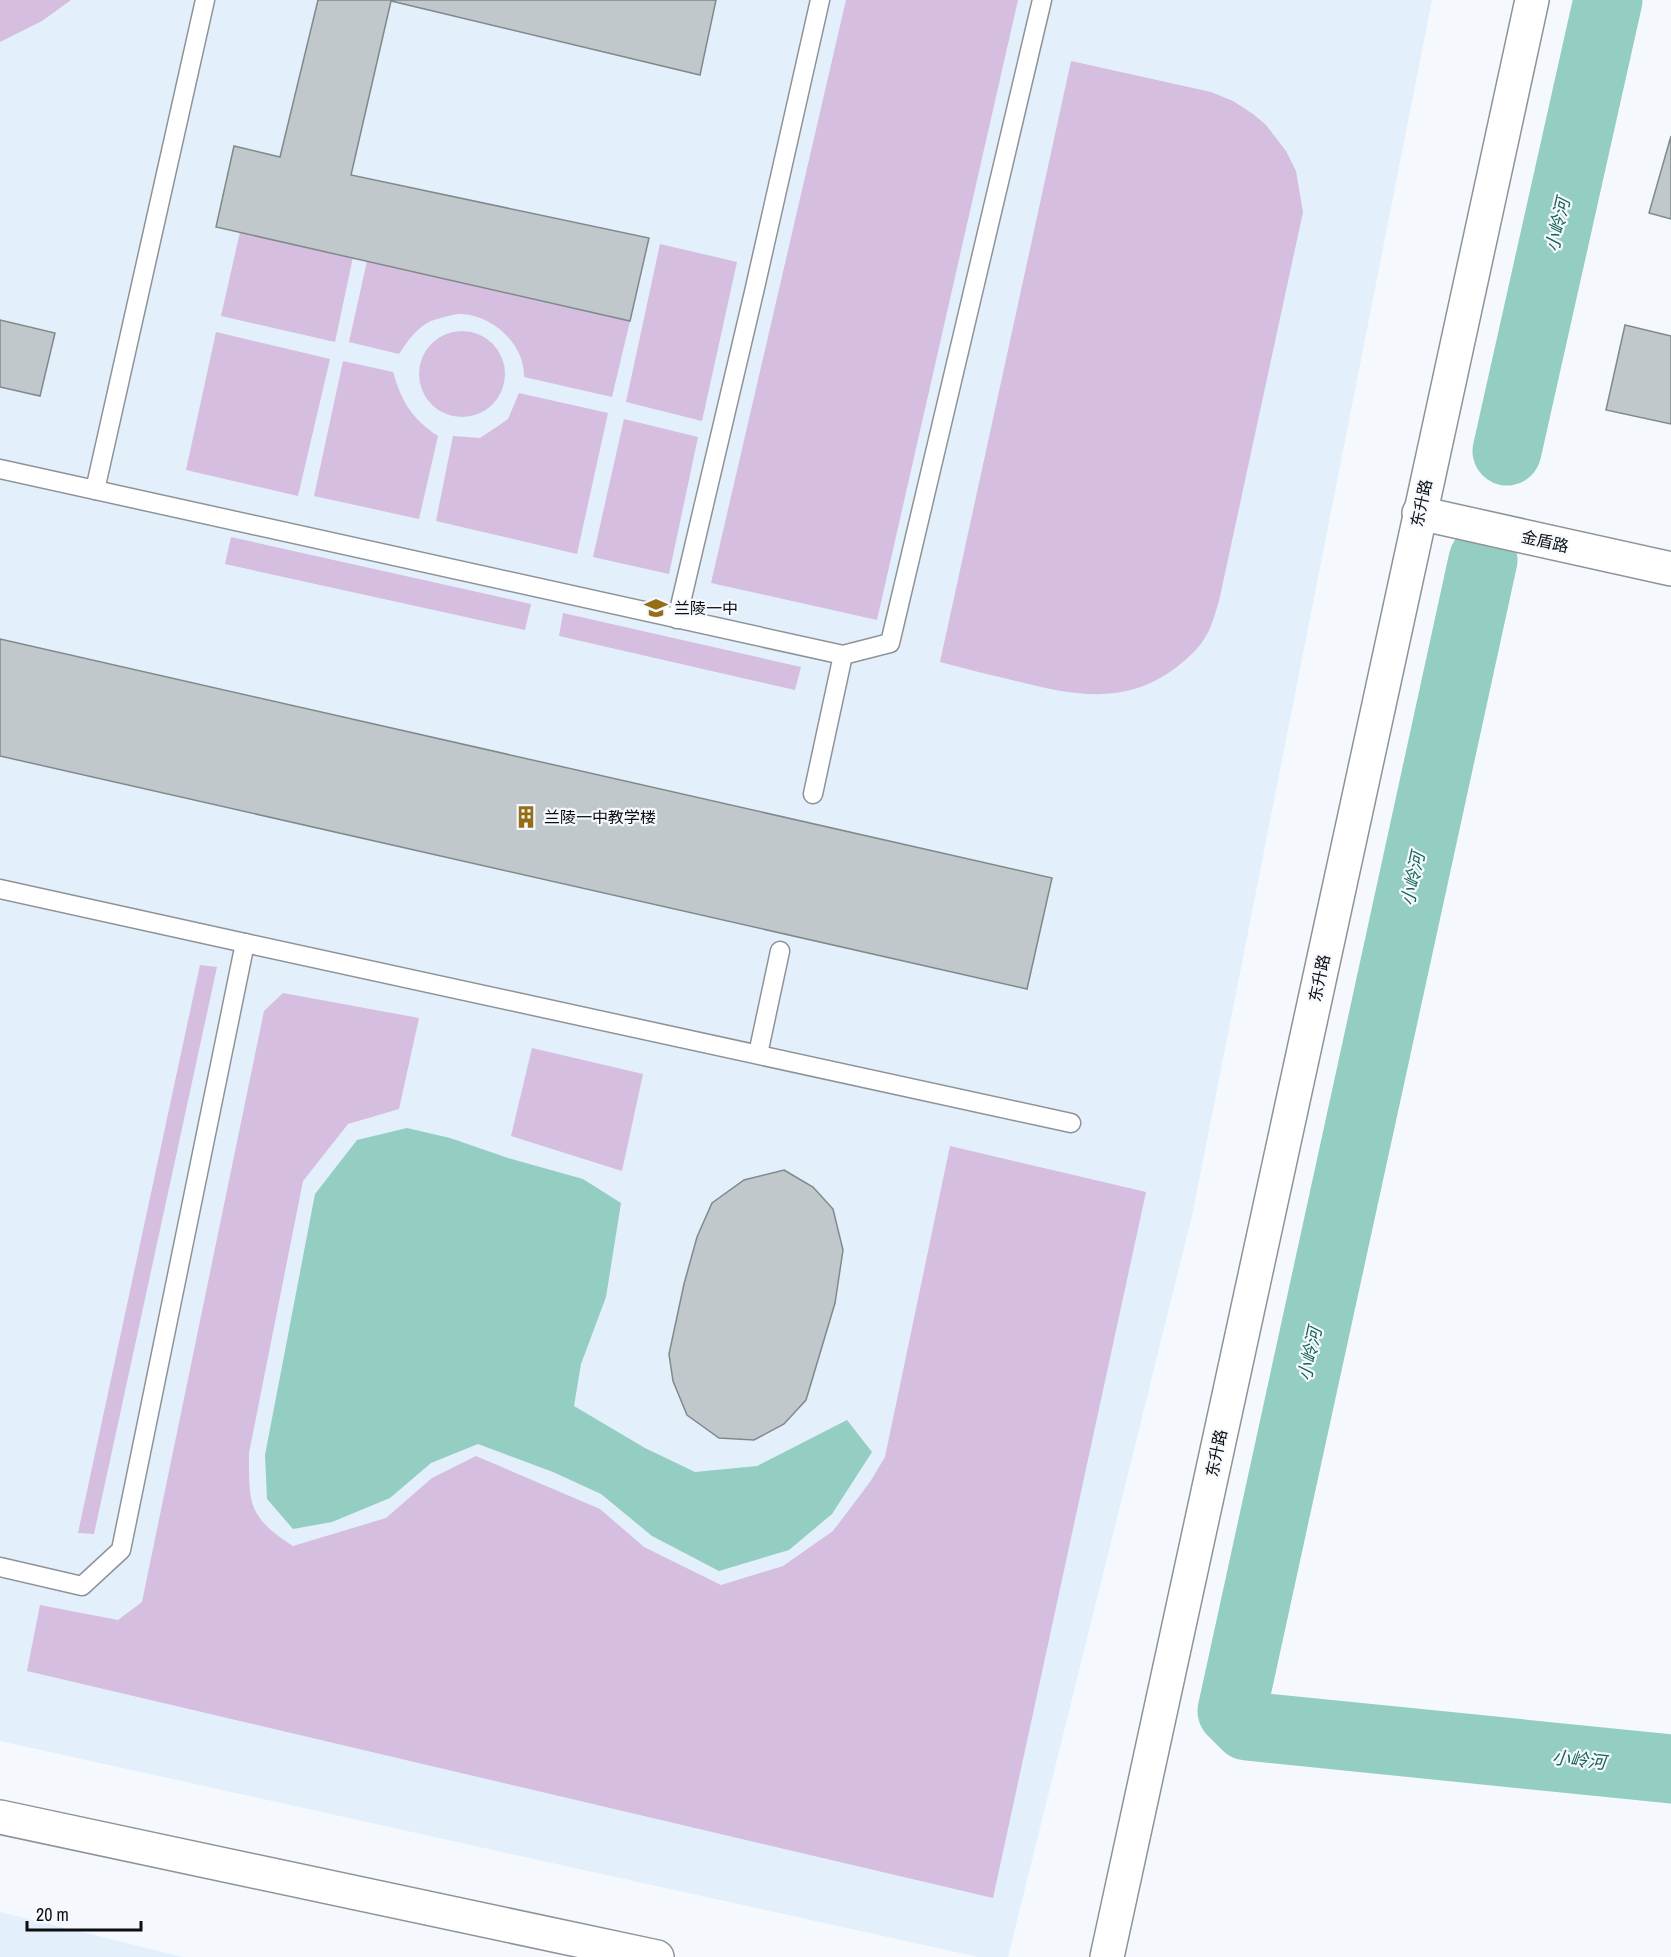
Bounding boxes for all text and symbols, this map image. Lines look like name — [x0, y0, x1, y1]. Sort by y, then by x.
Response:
water label: 小岭河 — [1539, 193, 1576, 254]
street label: 东升路 — [1405, 477, 1437, 529]
street label: 金盾路 — [1519, 525, 1571, 557]
school or university icon: 兰陵一中 — [643, 595, 669, 621]
place label: 兰陵一中 — [674, 597, 738, 619]
building icon: 兰陵一中教学楼 — [513, 804, 539, 830]
place label: 兰陵一中教学楼 — [544, 806, 656, 828]
water label: 小岭河 — [1395, 847, 1431, 908]
street label: 东升路 — [1303, 952, 1335, 1004]
water label: 小岭河 — [1292, 1322, 1328, 1383]
street label: 东升路 — [1200, 1427, 1232, 1479]
water label: 小岭河 — [1551, 1744, 1610, 1775]
scale bar — [27, 1894, 141, 1932]
text: 20 m — [36, 1902, 69, 1927]

